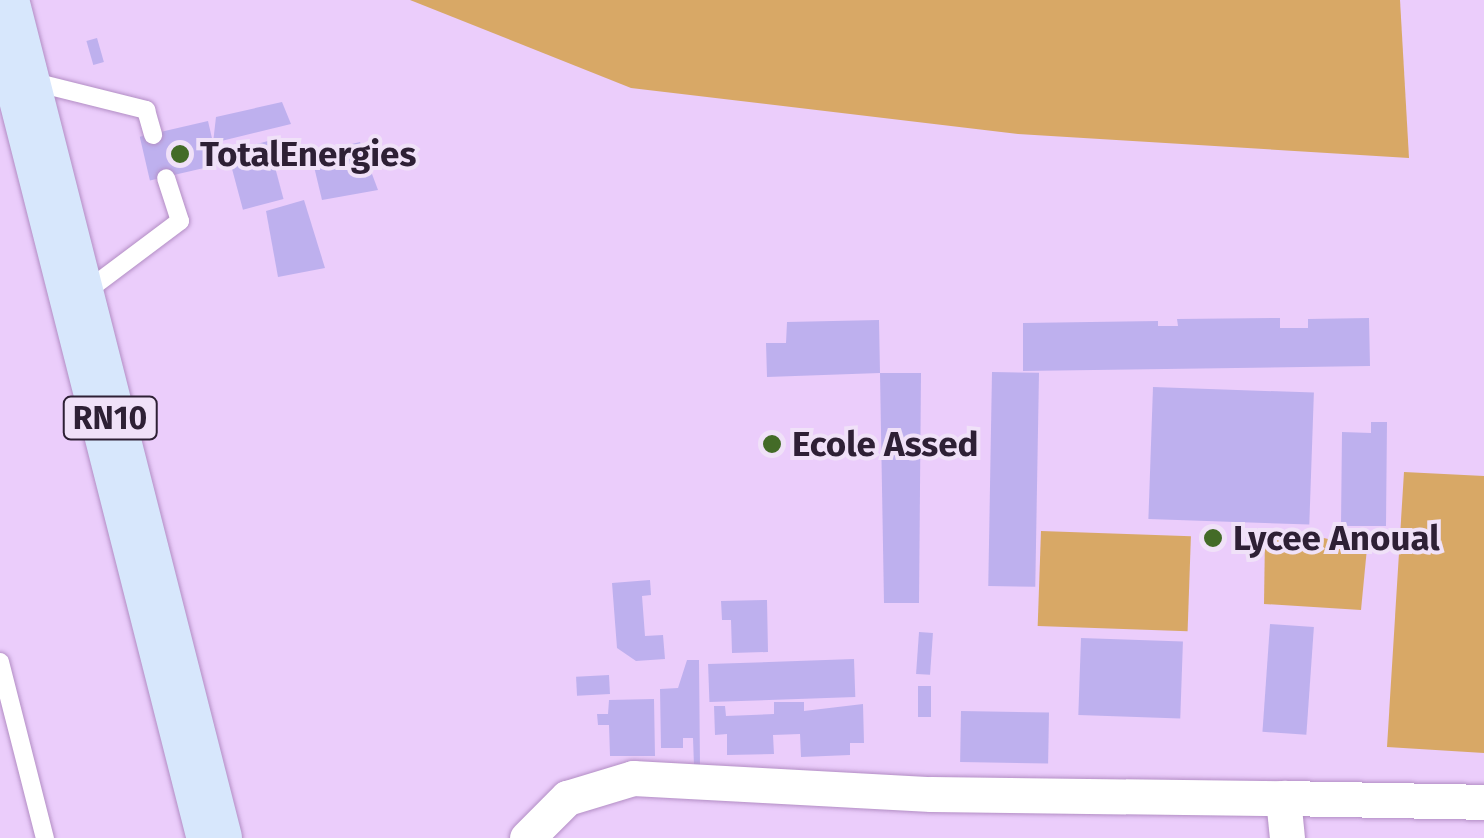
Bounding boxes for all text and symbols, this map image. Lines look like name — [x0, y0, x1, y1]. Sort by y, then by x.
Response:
place label: TotalEnergies — [200, 133, 416, 175]
marker: TotalEnergies — [169, 143, 191, 165]
road number: RN10 — [62, 391, 158, 445]
place label: Ecole Assed — [792, 423, 979, 465]
marker: Ecole Assed — [761, 433, 783, 455]
place label: Lycee Anoual — [1233, 517, 1440, 559]
marker: Lycee Anoual — [1202, 527, 1224, 549]

